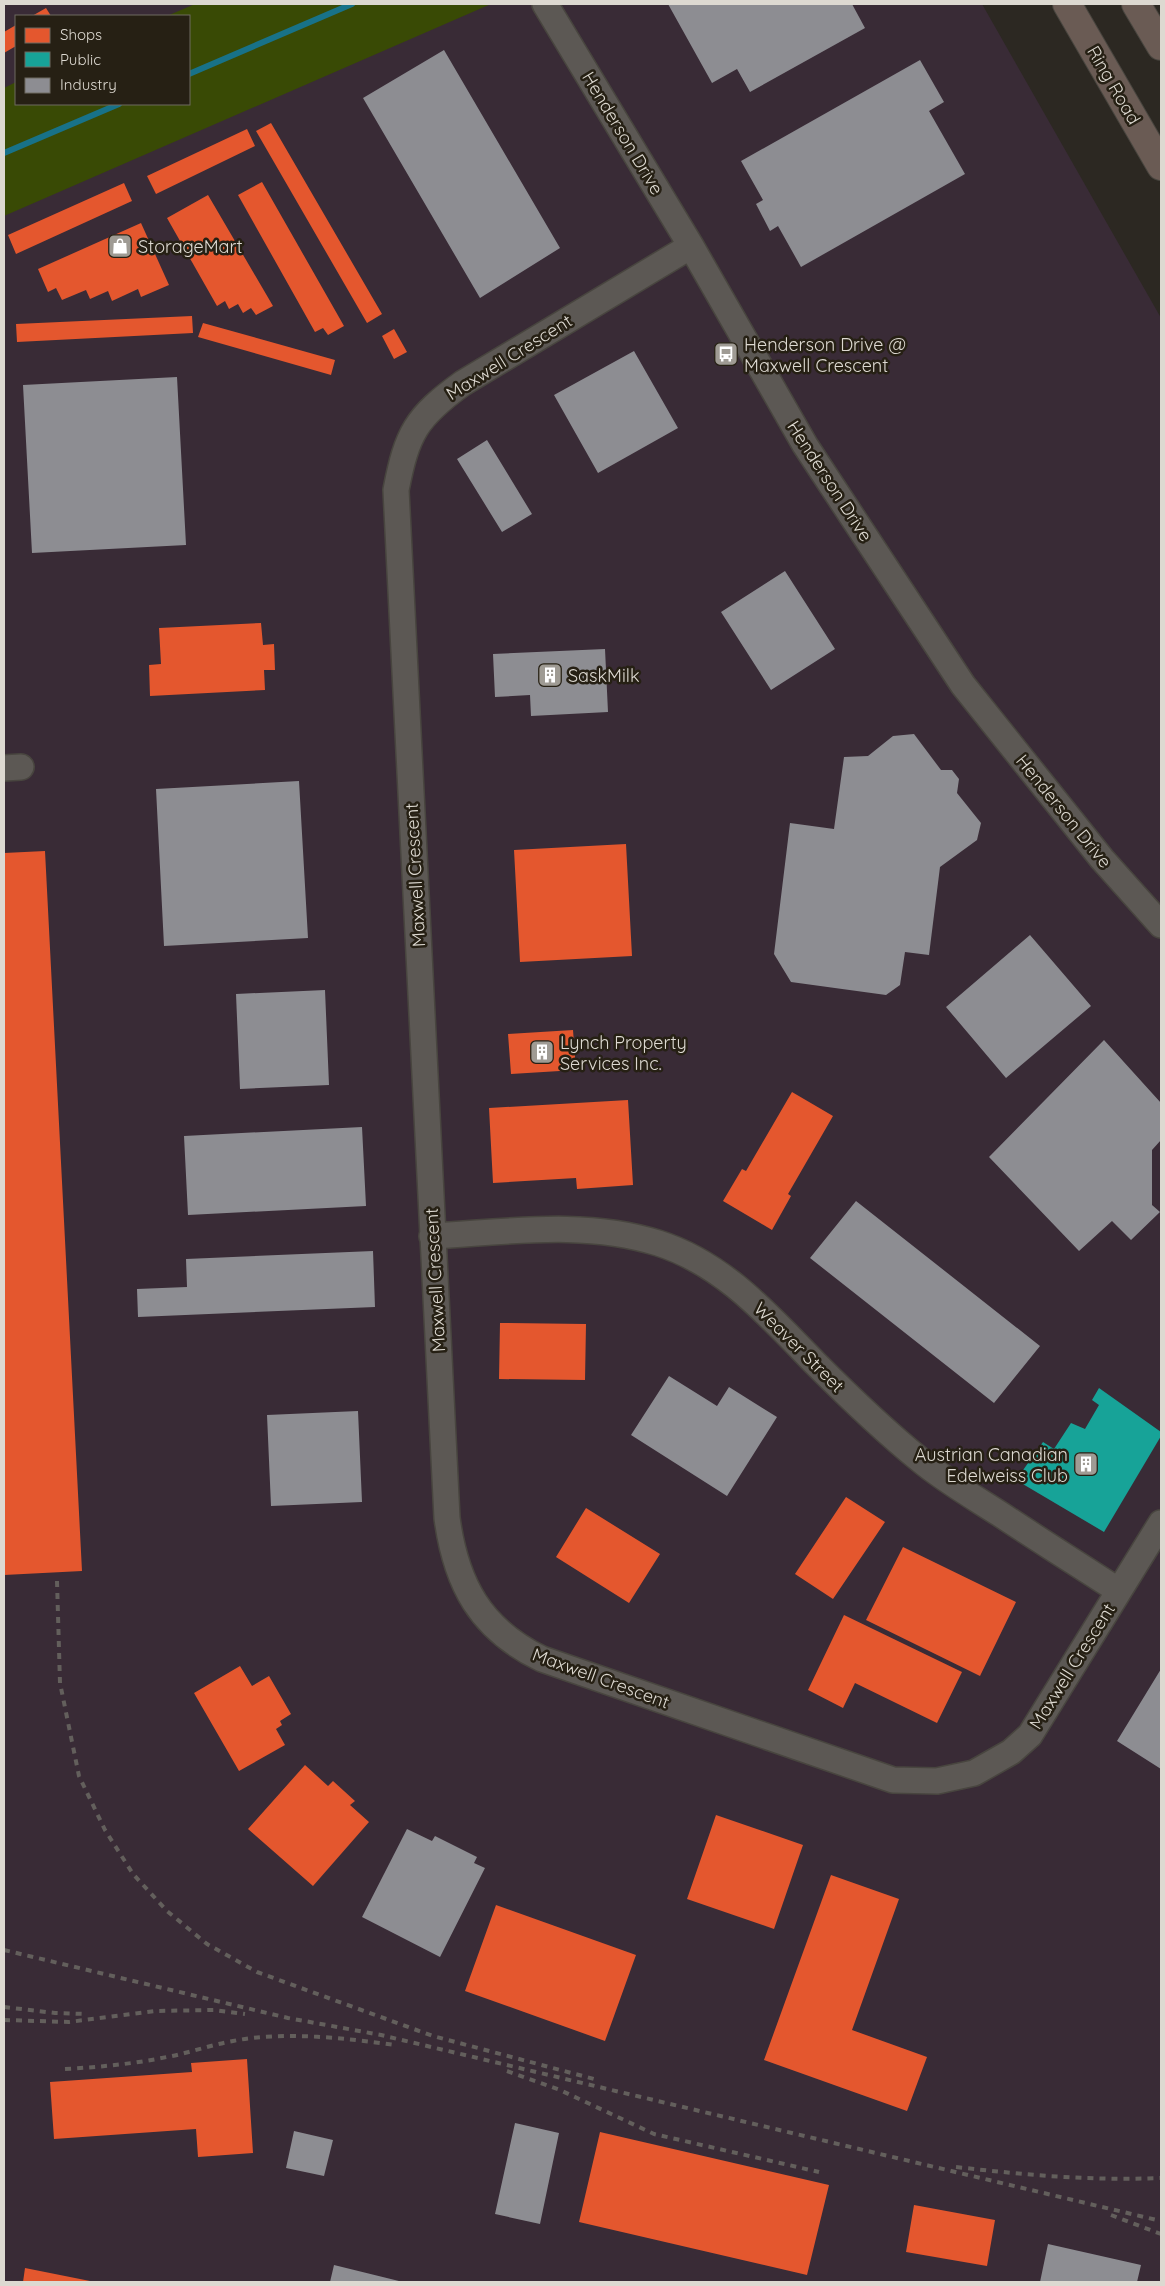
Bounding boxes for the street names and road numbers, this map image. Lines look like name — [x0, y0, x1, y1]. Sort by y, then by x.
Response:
street label: Ring Road — [1082, 42, 1146, 128]
street label: Henderson Drive — [577, 67, 669, 199]
street label: Maxwell Crescent — [442, 309, 576, 405]
street label: Henderson Drive — [782, 416, 878, 546]
street label: Henderson Drive — [1011, 750, 1117, 872]
street label: Maxwell Crescent — [400, 802, 430, 948]
street label: Maxwell Crescent — [420, 1207, 450, 1353]
street label: Weaver Street — [749, 1297, 849, 1397]
street label: Maxwell Crescent — [1024, 1599, 1120, 1733]
street label: Maxwell Crescent — [529, 1643, 673, 1713]

